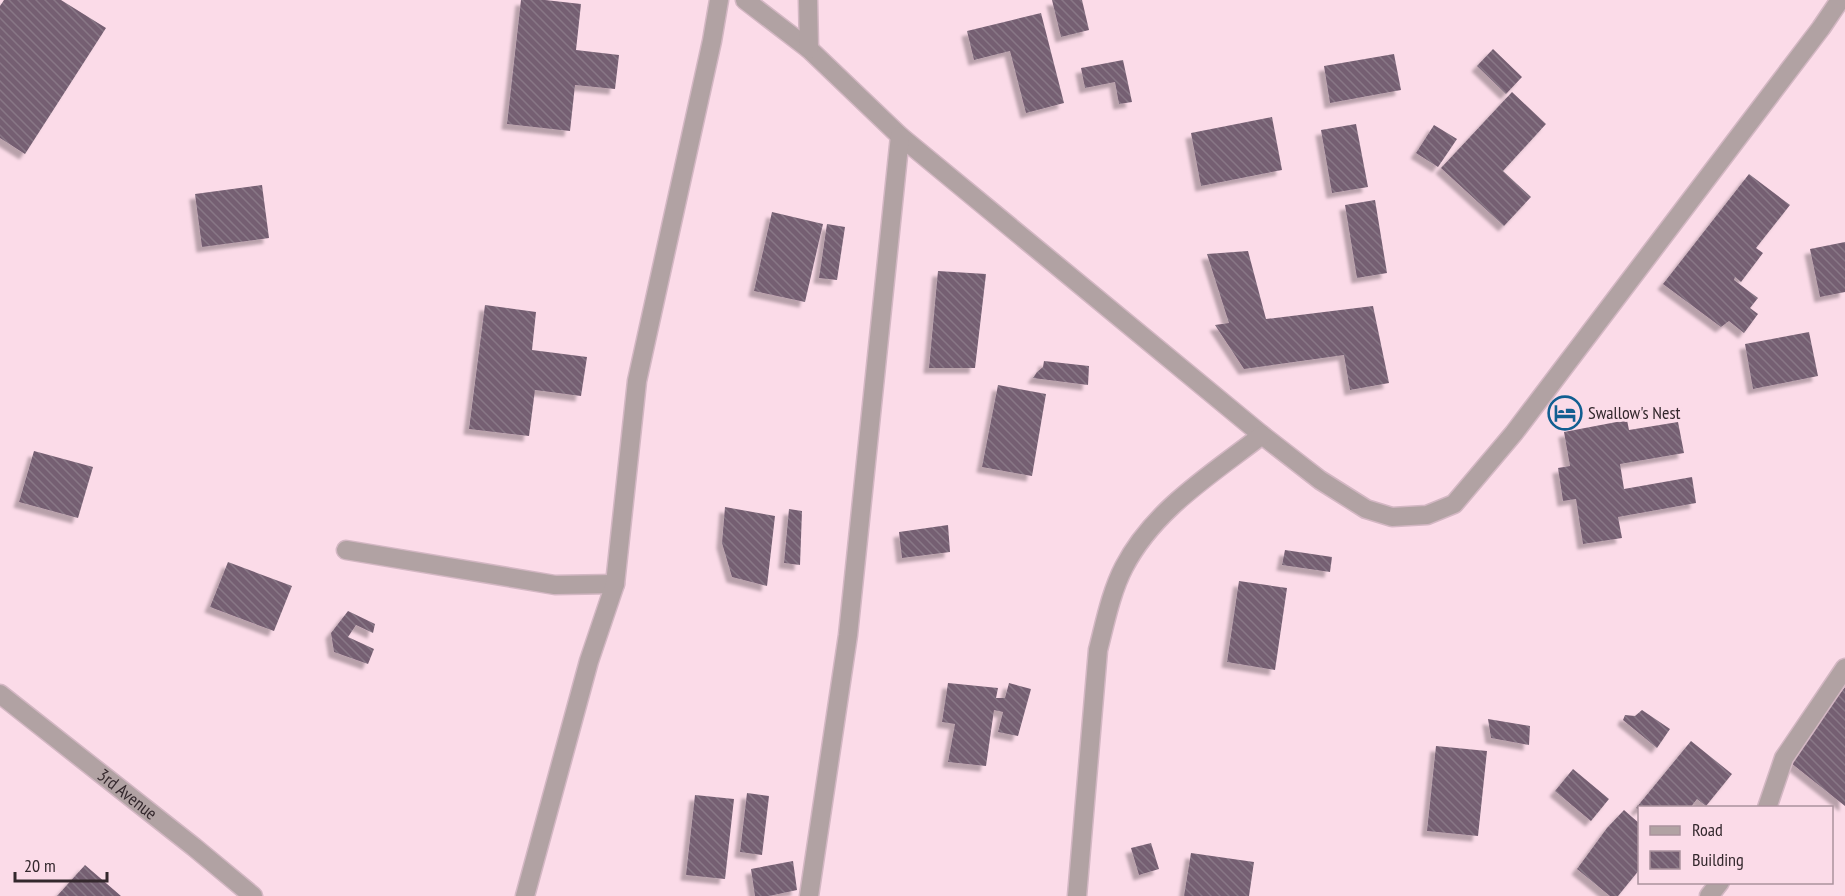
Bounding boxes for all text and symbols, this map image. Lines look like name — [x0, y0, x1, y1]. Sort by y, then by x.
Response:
hotel icon: Swallow's Nest — [1547, 395, 1583, 431]
place label: Swallow's Nest — [1588, 401, 1681, 424]
street label: 3rd Avenue — [93, 763, 162, 825]
legend — [1638, 806, 1833, 884]
text: Road — [1692, 818, 1723, 841]
scale bar — [15, 845, 106, 883]
text: Building — [1692, 848, 1744, 871]
text: 20 m — [24, 854, 56, 877]

